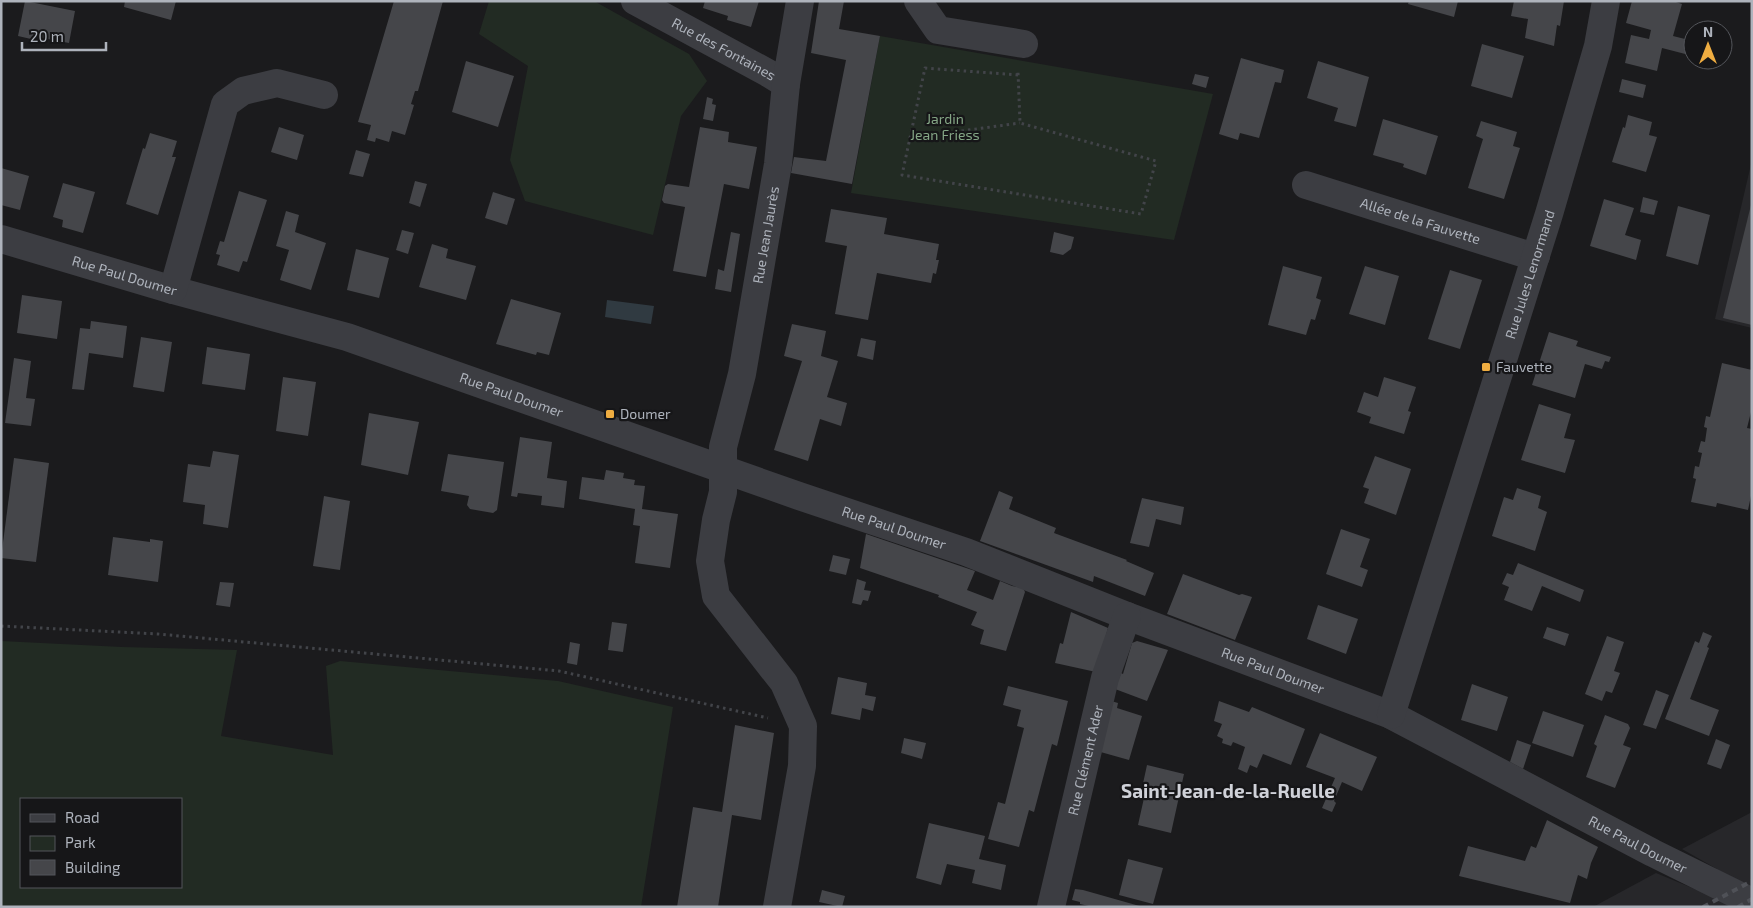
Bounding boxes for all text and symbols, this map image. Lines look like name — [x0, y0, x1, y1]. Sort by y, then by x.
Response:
street label: Rue des Fontaines — [669, 14, 779, 84]
scale bar — [22, 20, 106, 52]
north arrow — [1683, 20, 1733, 70]
text: N — [1703, 23, 1713, 40]
text: 20 m — [30, 27, 64, 45]
park label: Jardin Jean Friess — [910, 110, 980, 143]
street label: Rue Jean Jaurès — [749, 185, 782, 285]
street label: Allée de la Fauvette — [1358, 194, 1483, 247]
street label: Rue Jules Lenormand — [1501, 208, 1558, 341]
street label: Rue Paul Doumer — [70, 252, 180, 299]
place label: Fauvette — [1496, 358, 1552, 375]
marker: Fauvette — [1480, 361, 1492, 373]
street label: Rue Paul Doumer — [458, 368, 566, 421]
place label: Doumer — [620, 405, 671, 422]
marker: Doumer — [604, 408, 616, 420]
street label: Rue Paul Doumer — [840, 502, 949, 553]
street label: Rue Paul Doumer — [1219, 643, 1327, 697]
street label: Rue Clément Ader — [1064, 703, 1106, 817]
district label: Saint-Jean-de-la-Ruelle — [1121, 779, 1335, 802]
legend — [20, 798, 182, 888]
text: Road — [65, 808, 100, 826]
street label: Rue Paul Doumer — [1586, 812, 1691, 877]
text: Park — [65, 833, 96, 851]
text: Building — [65, 858, 121, 876]

